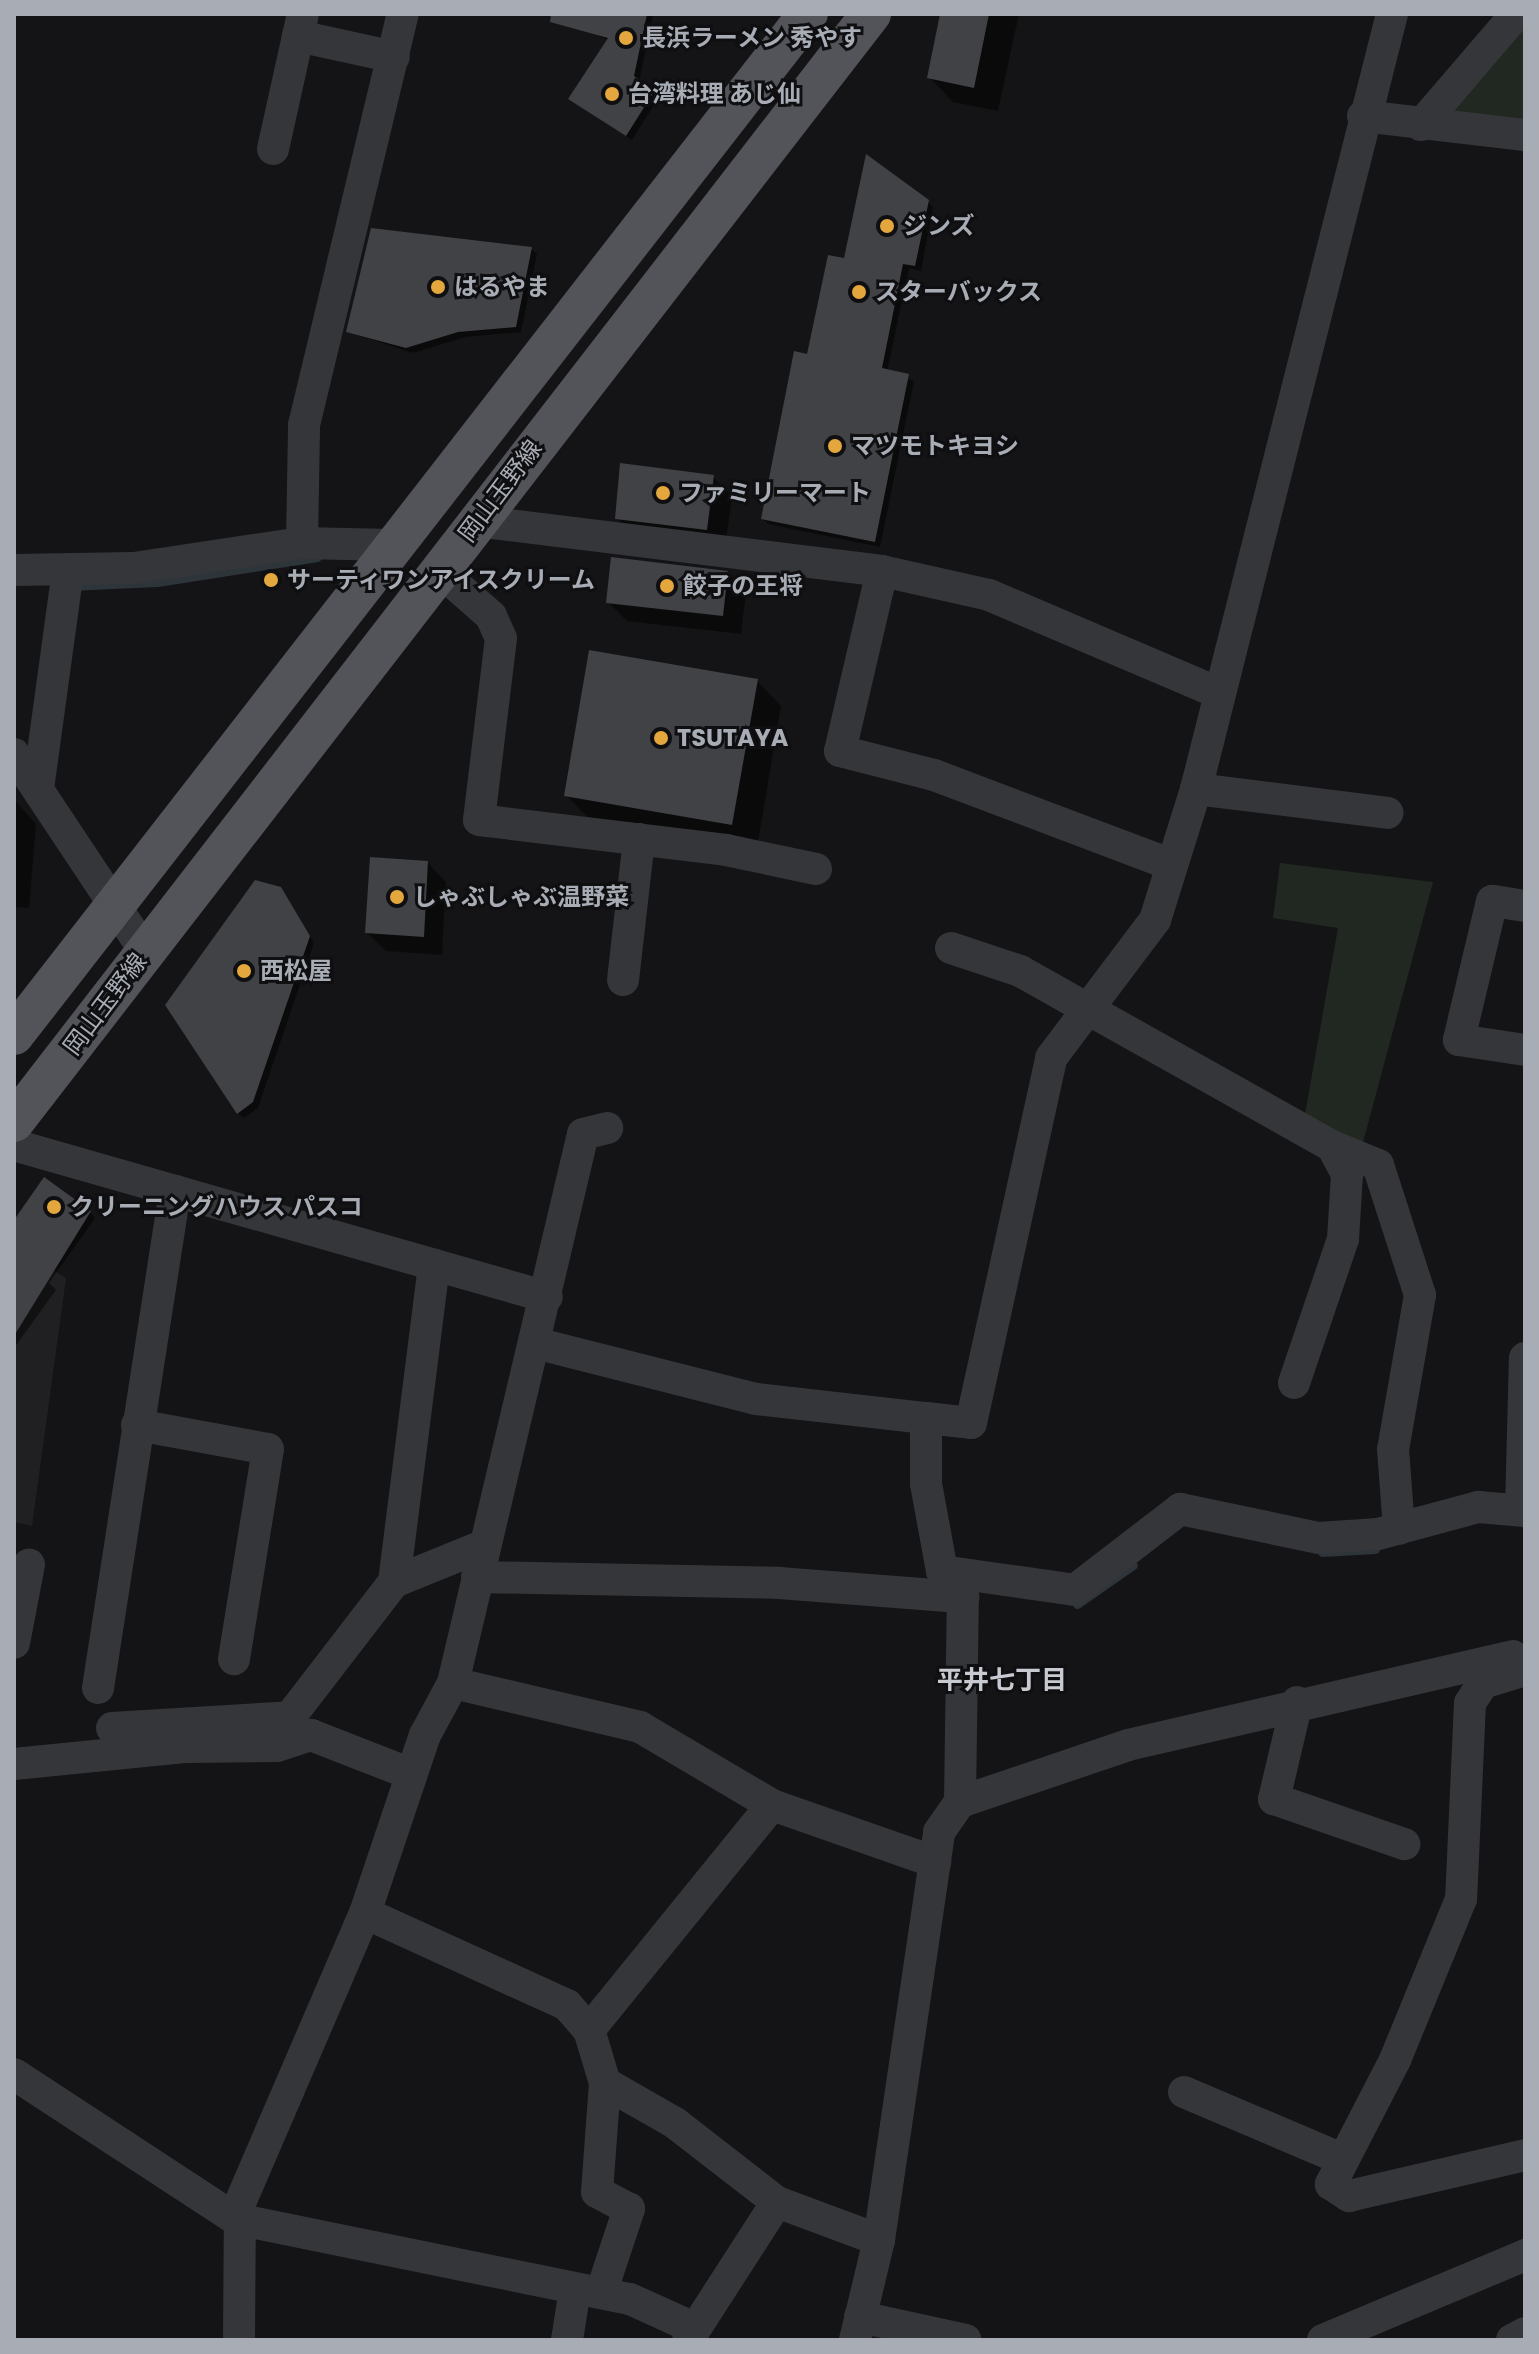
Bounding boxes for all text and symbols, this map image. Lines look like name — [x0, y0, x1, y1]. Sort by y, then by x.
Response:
place label: 長浜ラーメン 秀やす — [642, 24, 863, 52]
marker: 長浜ラーメン 秀やす — [617, 29, 635, 47]
place label: 台湾料理 あじ仙 — [628, 80, 801, 108]
marker: 台湾料理 あじ仙 — [603, 85, 621, 103]
place label: ジンズ — [903, 212, 975, 240]
marker: ジンズ — [878, 217, 896, 235]
place label: はるやま — [454, 273, 550, 301]
marker: はるやま — [429, 278, 447, 296]
place label: スターバックス — [875, 278, 1043, 306]
marker: スターバックス — [850, 283, 868, 301]
place label: マツモトキヨシ — [851, 432, 1019, 460]
street label: 岡山玉野線 — [452, 434, 548, 548]
marker: マツモトキヨシ — [826, 437, 844, 455]
place label: ファミリーマート — [679, 479, 871, 507]
marker: ファミリーマート — [654, 484, 672, 502]
place label: サーティワンアイスクリーム — [287, 566, 599, 594]
marker: サーティワンアイスクリーム — [262, 571, 280, 589]
place label: 餃子の王将 — [683, 572, 803, 600]
marker: 餃子の王将 — [658, 577, 676, 595]
place label: TSUTAYA — [677, 724, 789, 752]
marker: TSUTAYA — [652, 729, 670, 747]
place label: しゃぶしゃぶ温野菜 — [413, 883, 629, 911]
marker: しゃぶしゃぶ温野菜 — [388, 888, 406, 906]
street label: 岡山玉野線 — [57, 947, 153, 1061]
place label: 西松屋 — [260, 957, 332, 985]
marker: 西松屋 — [235, 962, 253, 980]
place label: クリーニングハウス パスコ — [70, 1193, 363, 1221]
marker: クリーニングハウス パスコ — [45, 1198, 63, 1216]
district label: 平井七丁目 — [937, 1665, 1067, 1697]

